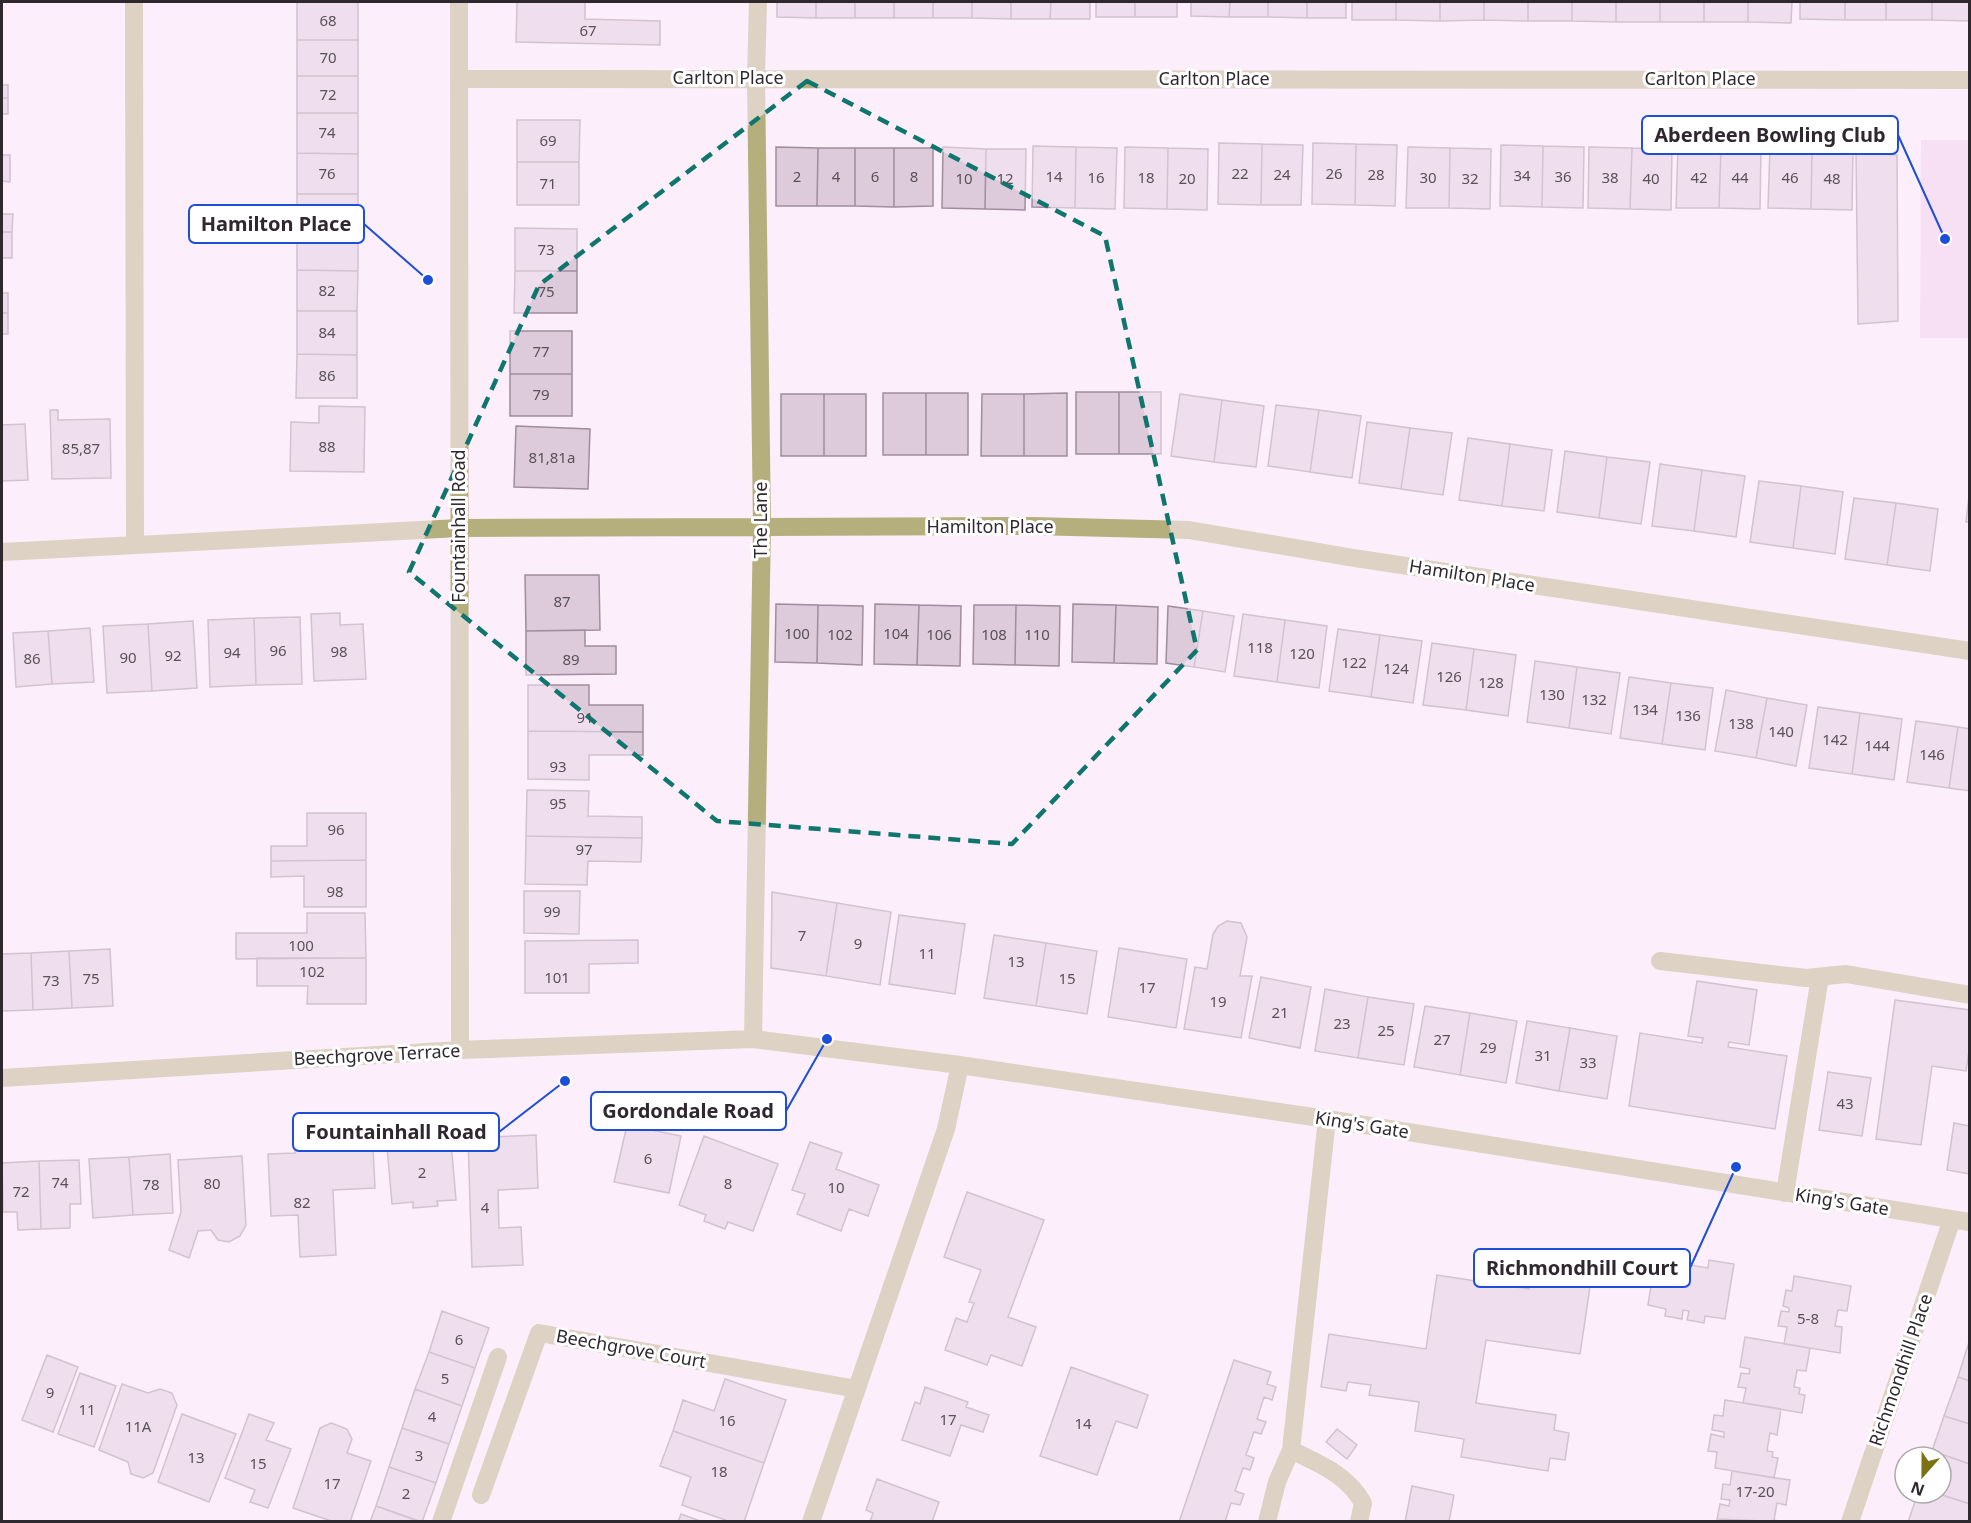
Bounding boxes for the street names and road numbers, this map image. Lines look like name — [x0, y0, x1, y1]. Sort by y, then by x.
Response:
street label: Carlton Place — [672, 65, 784, 89]
street label: Carlton Place — [1158, 66, 1270, 90]
street label: Carlton Place — [1644, 66, 1756, 90]
street label: Fountainhall Road — [446, 449, 470, 603]
street label: The Lane — [748, 482, 772, 558]
street label: Hamilton Place — [926, 514, 1054, 538]
street label: Hamilton Place — [1407, 553, 1537, 597]
street label: Beechgrove Terrace — [293, 1038, 461, 1070]
street label: King's Gate — [1314, 1105, 1411, 1143]
street label: King's Gate — [1794, 1182, 1891, 1220]
street label: Richmondhill Place — [1863, 1290, 1937, 1449]
street label: Beechgrove Court — [554, 1323, 708, 1373]

